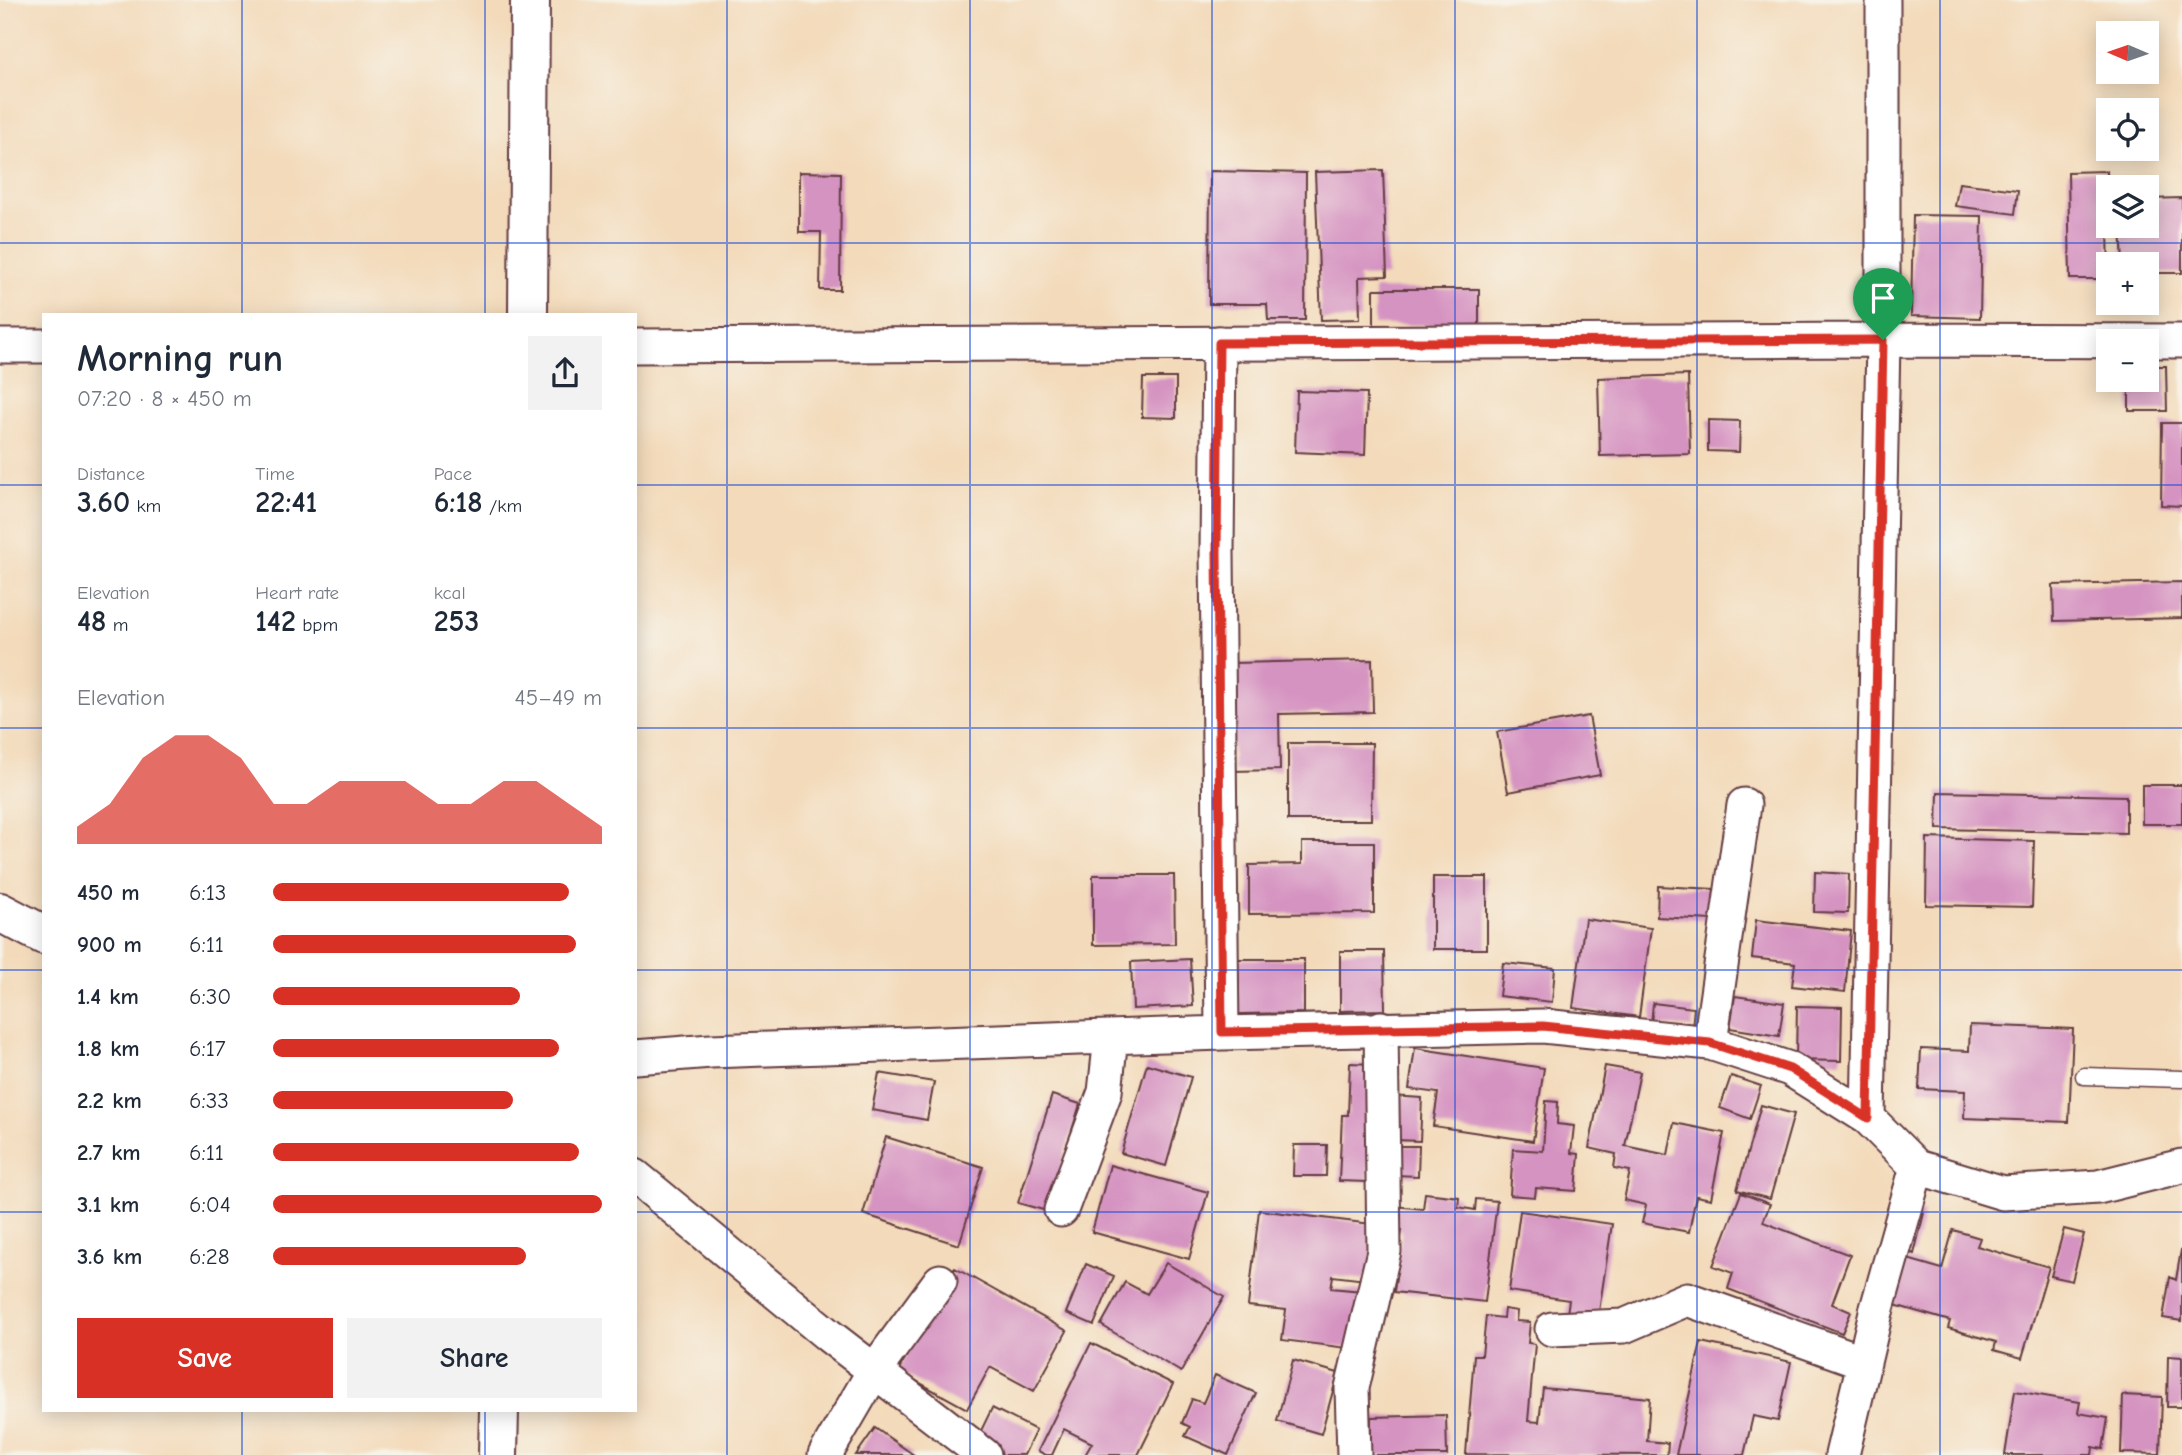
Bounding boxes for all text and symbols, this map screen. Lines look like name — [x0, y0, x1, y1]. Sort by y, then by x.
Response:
north arrow — [2096, 21, 2160, 84]
map controls — [2096, 21, 2159, 392]
button: locate — [2096, 98, 2159, 161]
button: layers — [2096, 175, 2159, 238]
button: + — [2096, 252, 2159, 315]
pin — [1853, 268, 1913, 340]
icon: arrive — [1864, 279, 1902, 317]
button: − — [2096, 329, 2159, 392]
button: share — [528, 336, 602, 410]
text: Morning run — [77, 337, 283, 381]
text: 07:20 · 8 × 450 m — [77, 385, 252, 412]
text: Distance — [77, 463, 145, 485]
text: Time — [255, 463, 295, 485]
text: Pace — [434, 463, 472, 485]
text: 3.60 — [77, 485, 130, 520]
text: 22:41 — [255, 485, 317, 520]
text: 6:18 — [434, 485, 483, 520]
text: km — [130, 495, 161, 517]
text: /km — [483, 495, 522, 517]
text: Elevation — [77, 582, 150, 604]
text: Heart rate — [255, 582, 339, 604]
text: kcal — [434, 582, 466, 604]
text: 48 — [77, 604, 106, 639]
text: 142 — [255, 604, 296, 639]
text: 253 — [434, 604, 479, 639]
text: m — [106, 614, 129, 636]
text: bpm — [296, 614, 338, 636]
text: Elevation — [77, 684, 165, 711]
text: 45–49 m — [515, 684, 602, 711]
text: 450 m — [77, 879, 140, 906]
text: 6:13 — [189, 879, 226, 906]
text: 900 m — [77, 931, 142, 958]
text: 6:11 — [189, 931, 224, 958]
text: 1.4 km — [77, 983, 139, 1010]
text: 6:30 — [189, 983, 231, 1010]
text: 1.8 km — [77, 1035, 140, 1062]
text: 6:17 — [189, 1035, 226, 1062]
text: 2.2 km — [77, 1087, 142, 1114]
text: 6:33 — [189, 1087, 229, 1114]
text: 2.7 km — [77, 1139, 141, 1166]
text: 6:11 — [189, 1139, 224, 1166]
text: 3.1 km — [77, 1191, 139, 1218]
text: 6:04 — [189, 1191, 231, 1218]
text: 3.6 km — [77, 1243, 142, 1270]
text: 6:28 — [189, 1243, 230, 1270]
button: Save — [77, 1318, 333, 1398]
button: Share — [347, 1318, 602, 1398]

